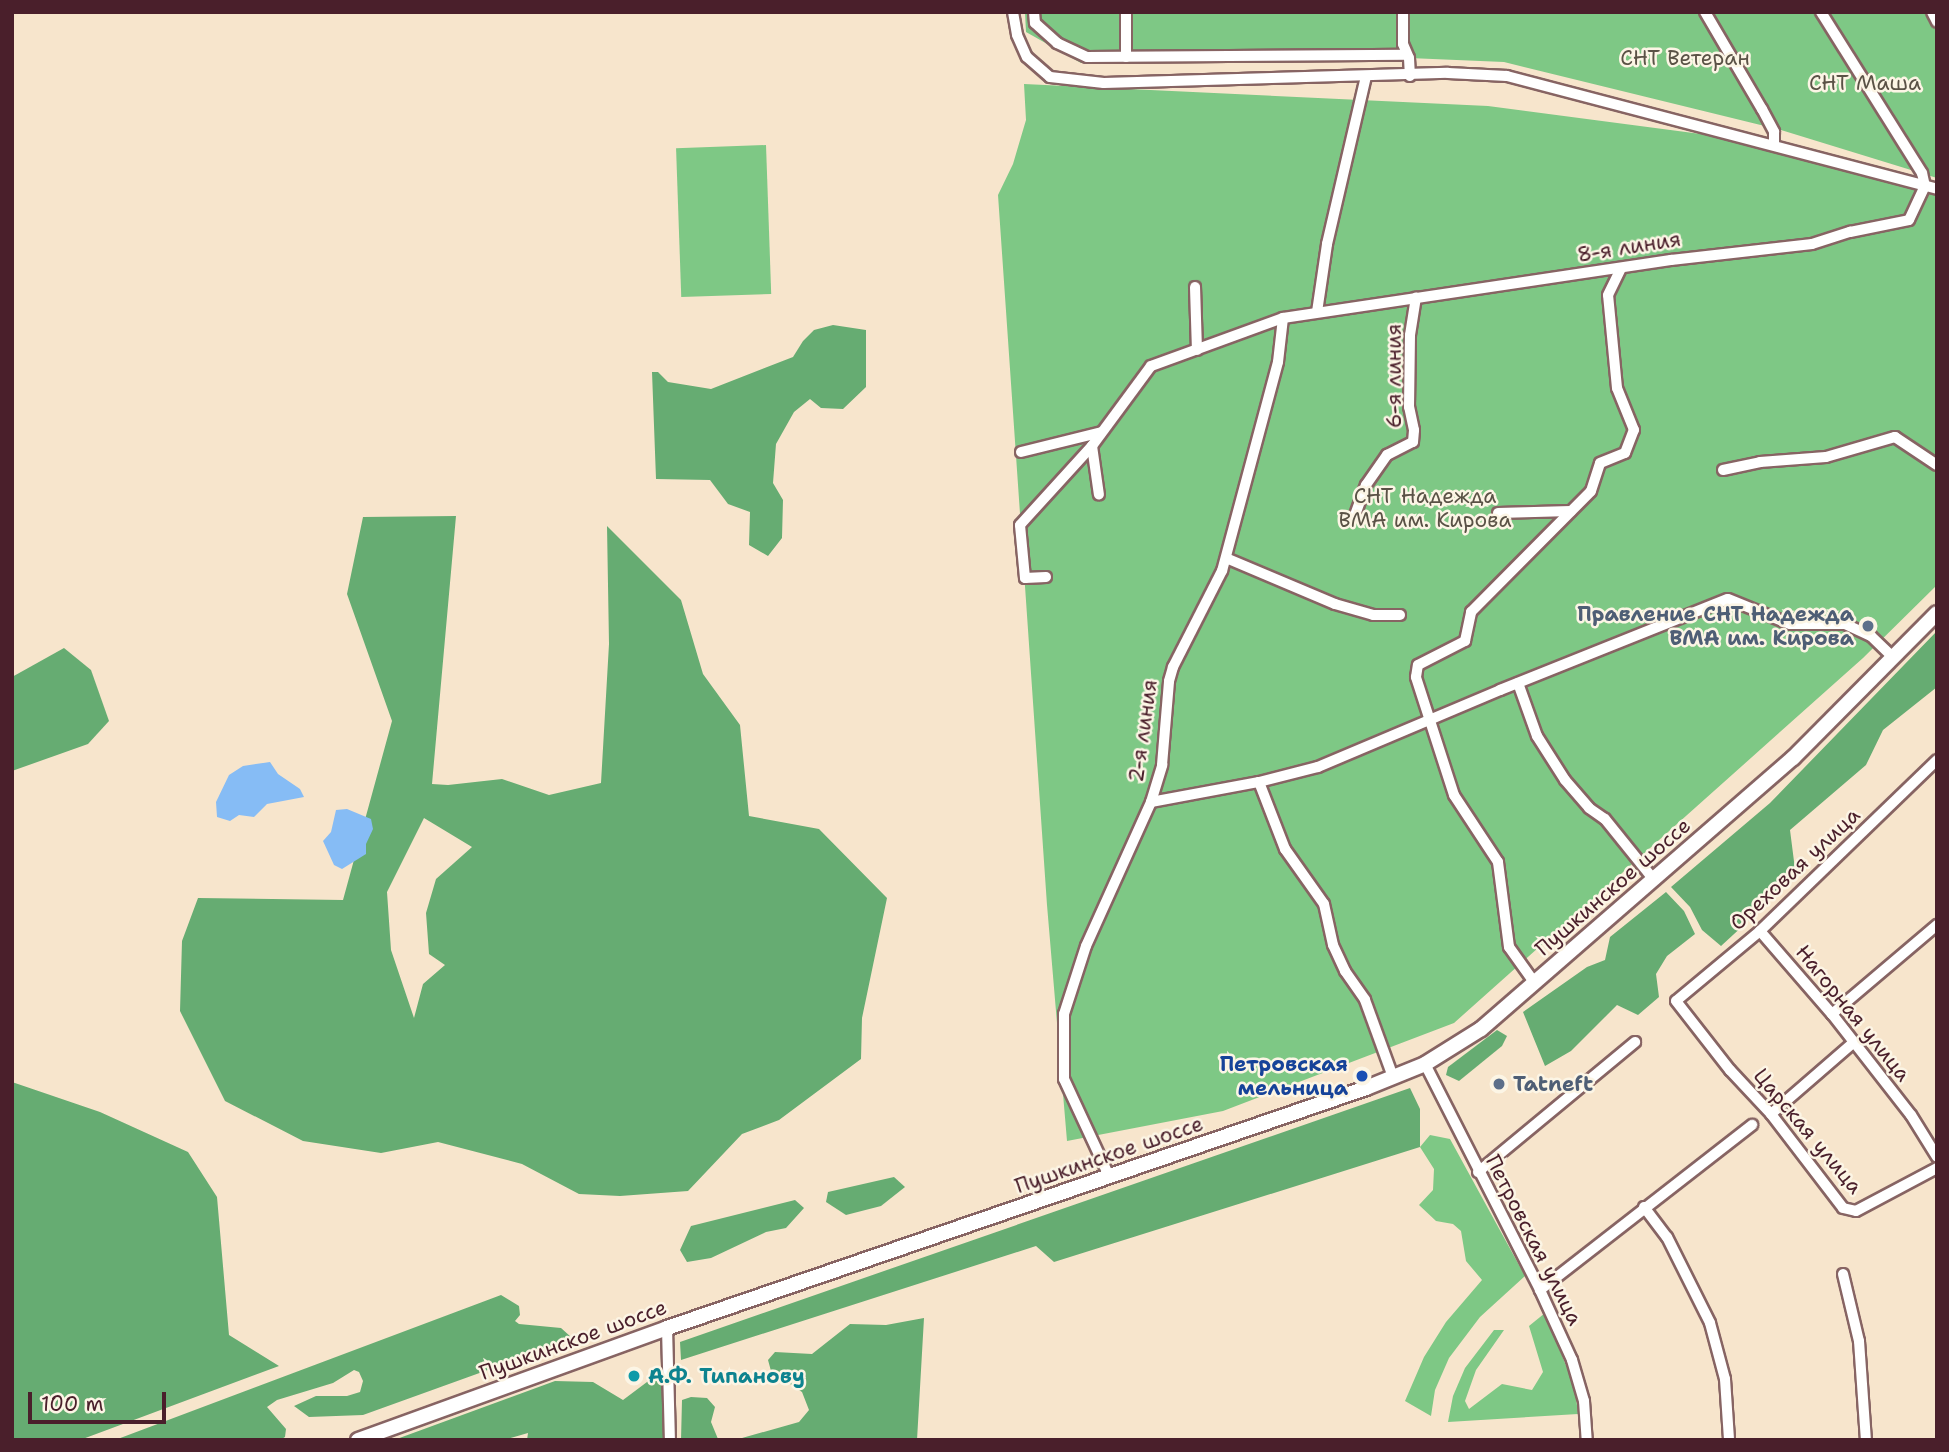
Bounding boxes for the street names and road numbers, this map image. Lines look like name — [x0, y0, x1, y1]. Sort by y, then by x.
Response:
street label: 8-я линия — [1575, 226, 1683, 268]
street label: 6-я линия — [1381, 324, 1407, 428]
street label: 2-я линия — [1123, 678, 1163, 784]
street label: Ореховая улица — [1725, 802, 1865, 936]
street label: Пушкинское шоссе — [1530, 813, 1696, 961]
street label: Нагорная улица — [1790, 940, 1916, 1086]
street label: Царская улица — [1748, 1063, 1868, 1199]
street label: Пушкинское шоссе — [1012, 1111, 1206, 1199]
street label: Петровская улица — [1480, 1151, 1588, 1329]
street label: Пушкинское шоссе — [476, 1294, 670, 1386]

